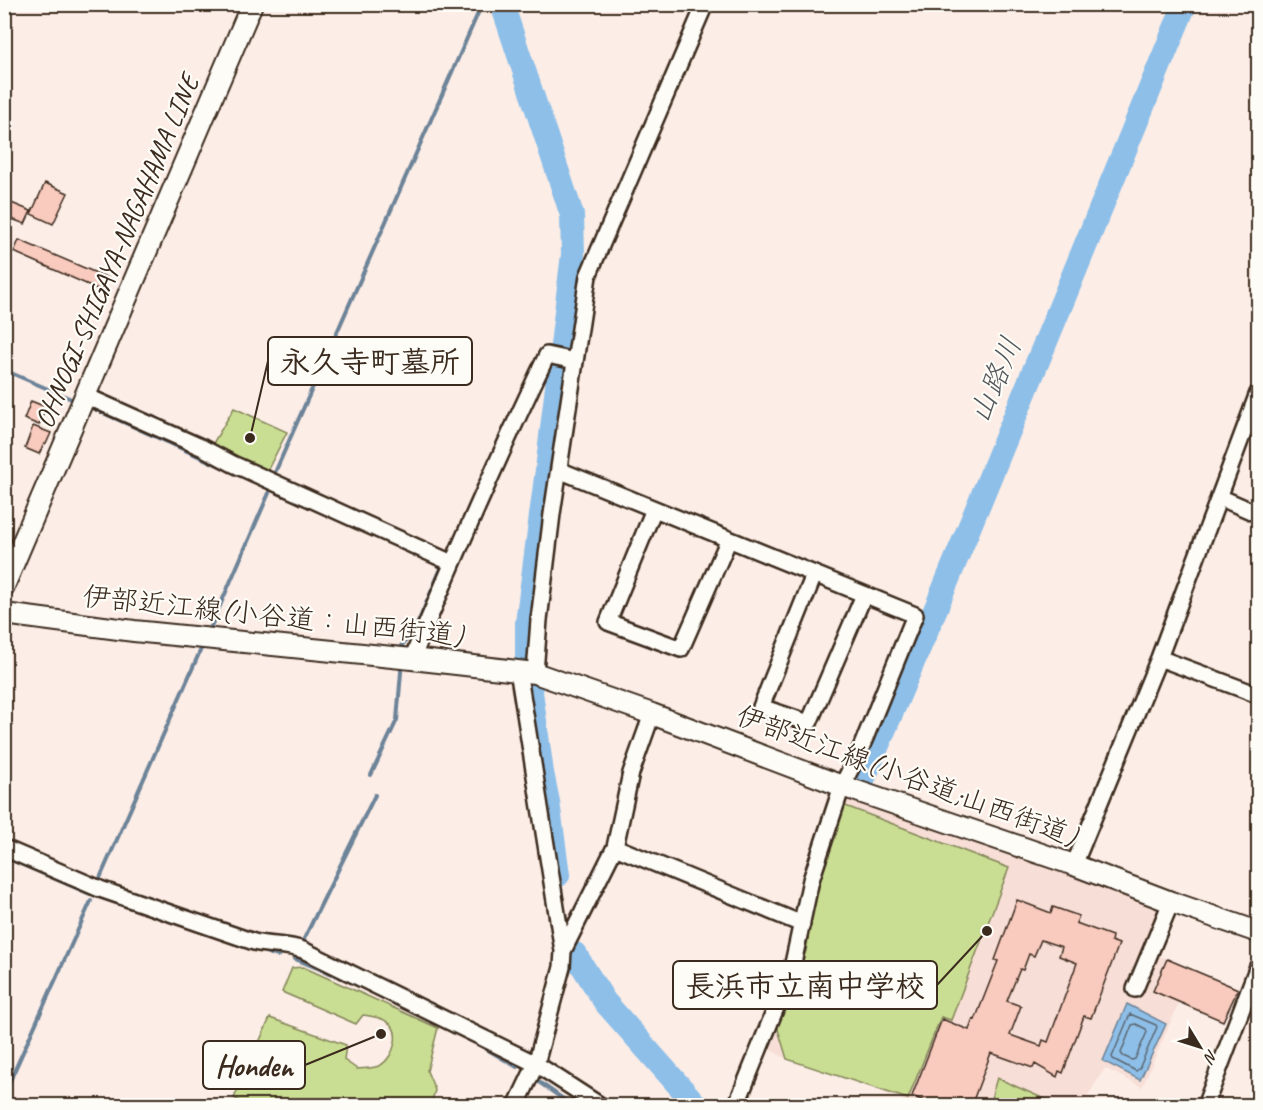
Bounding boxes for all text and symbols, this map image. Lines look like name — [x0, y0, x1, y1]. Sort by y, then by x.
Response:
street label: OHNOGI-SHIGAYA-NAGAHAMA LINE — [26, 66, 208, 433]
water label: 山路川 — [960, 331, 1030, 429]
callout: 永久寺町墓所 — [268, 337, 472, 385]
text: 永久寺町墓所 — [280, 343, 460, 381]
street label: 伊部近江線(小谷道：山西街道) — [81, 578, 467, 653]
street label: 伊部近江線(小谷道;山西街道) — [732, 697, 1084, 854]
callout: 長浜市立南中学校 — [673, 961, 937, 1009]
text: 長浜市立南中学校 — [685, 967, 925, 1005]
north arrow — [1170, 1017, 1230, 1077]
callout: Honden — [203, 1041, 305, 1089]
text: N — [1198, 1046, 1222, 1068]
text: Honden — [215, 1047, 295, 1085]

